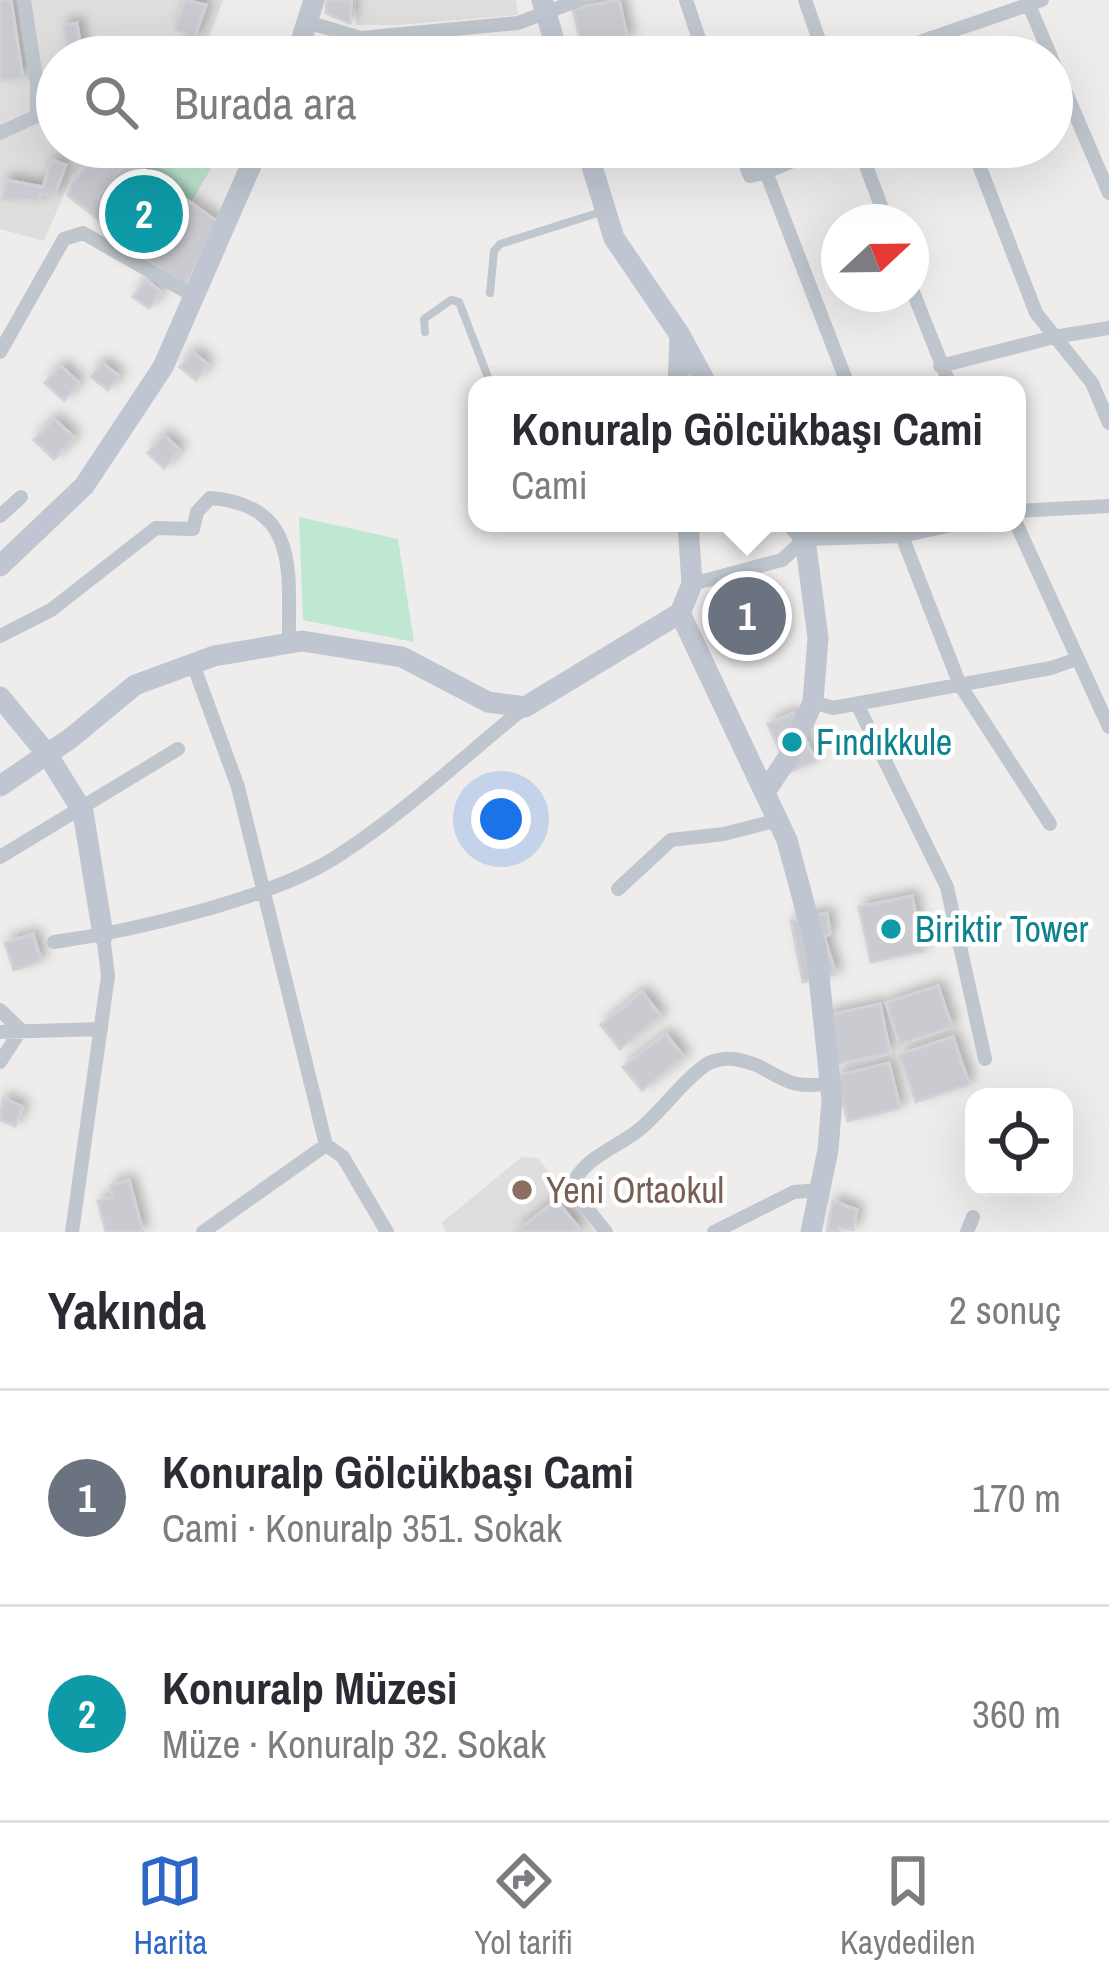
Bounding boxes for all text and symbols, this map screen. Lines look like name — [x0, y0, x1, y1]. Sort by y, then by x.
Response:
search box — [36, 36, 1073, 168]
icon: search — [78, 69, 144, 135]
text: Burada ara — [174, 72, 357, 133]
pin: 2 — [105, 169, 183, 259]
north arrow — [821, 204, 929, 312]
popup — [468, 376, 1026, 532]
text: Konuralp Gölcükbaşı Cami — [511, 398, 983, 459]
text: Cami — [511, 459, 588, 511]
pin: 1 — [708, 571, 786, 661]
place label: Fındıkkule — [816, 718, 952, 766]
marker: Fındıkkule — [779, 729, 805, 755]
your location — [471, 789, 531, 849]
place label: Biriktir Tower — [915, 905, 1089, 953]
marker: Biriktir Tower — [878, 916, 904, 942]
map controls — [965, 1088, 1073, 1196]
button: locate — [965, 1088, 1073, 1196]
place label: Yeni Ortaokul — [546, 1166, 724, 1214]
marker: Yeni Ortaokul — [509, 1177, 535, 1203]
text: Yakında — [48, 1276, 206, 1345]
text: 2 sonuç — [949, 1284, 1061, 1336]
text: Konuralp Gölcükbaşı Cami — [162, 1441, 634, 1502]
text: 1 — [78, 1472, 96, 1524]
text: 170 m — [972, 1472, 1061, 1524]
text: Cami · Konuralp 351. Sokak — [162, 1502, 562, 1554]
text: Konuralp Müzesi — [162, 1657, 457, 1718]
text: 2 — [78, 1688, 96, 1740]
text: 360 m — [972, 1688, 1061, 1740]
text: Müze · Konuralp 32. Sokak — [162, 1718, 546, 1770]
tab: Harita — [134, 1848, 207, 1964]
tab: Yol tarifi — [474, 1848, 573, 1964]
tab: Kaydedilen — [840, 1848, 975, 1964]

